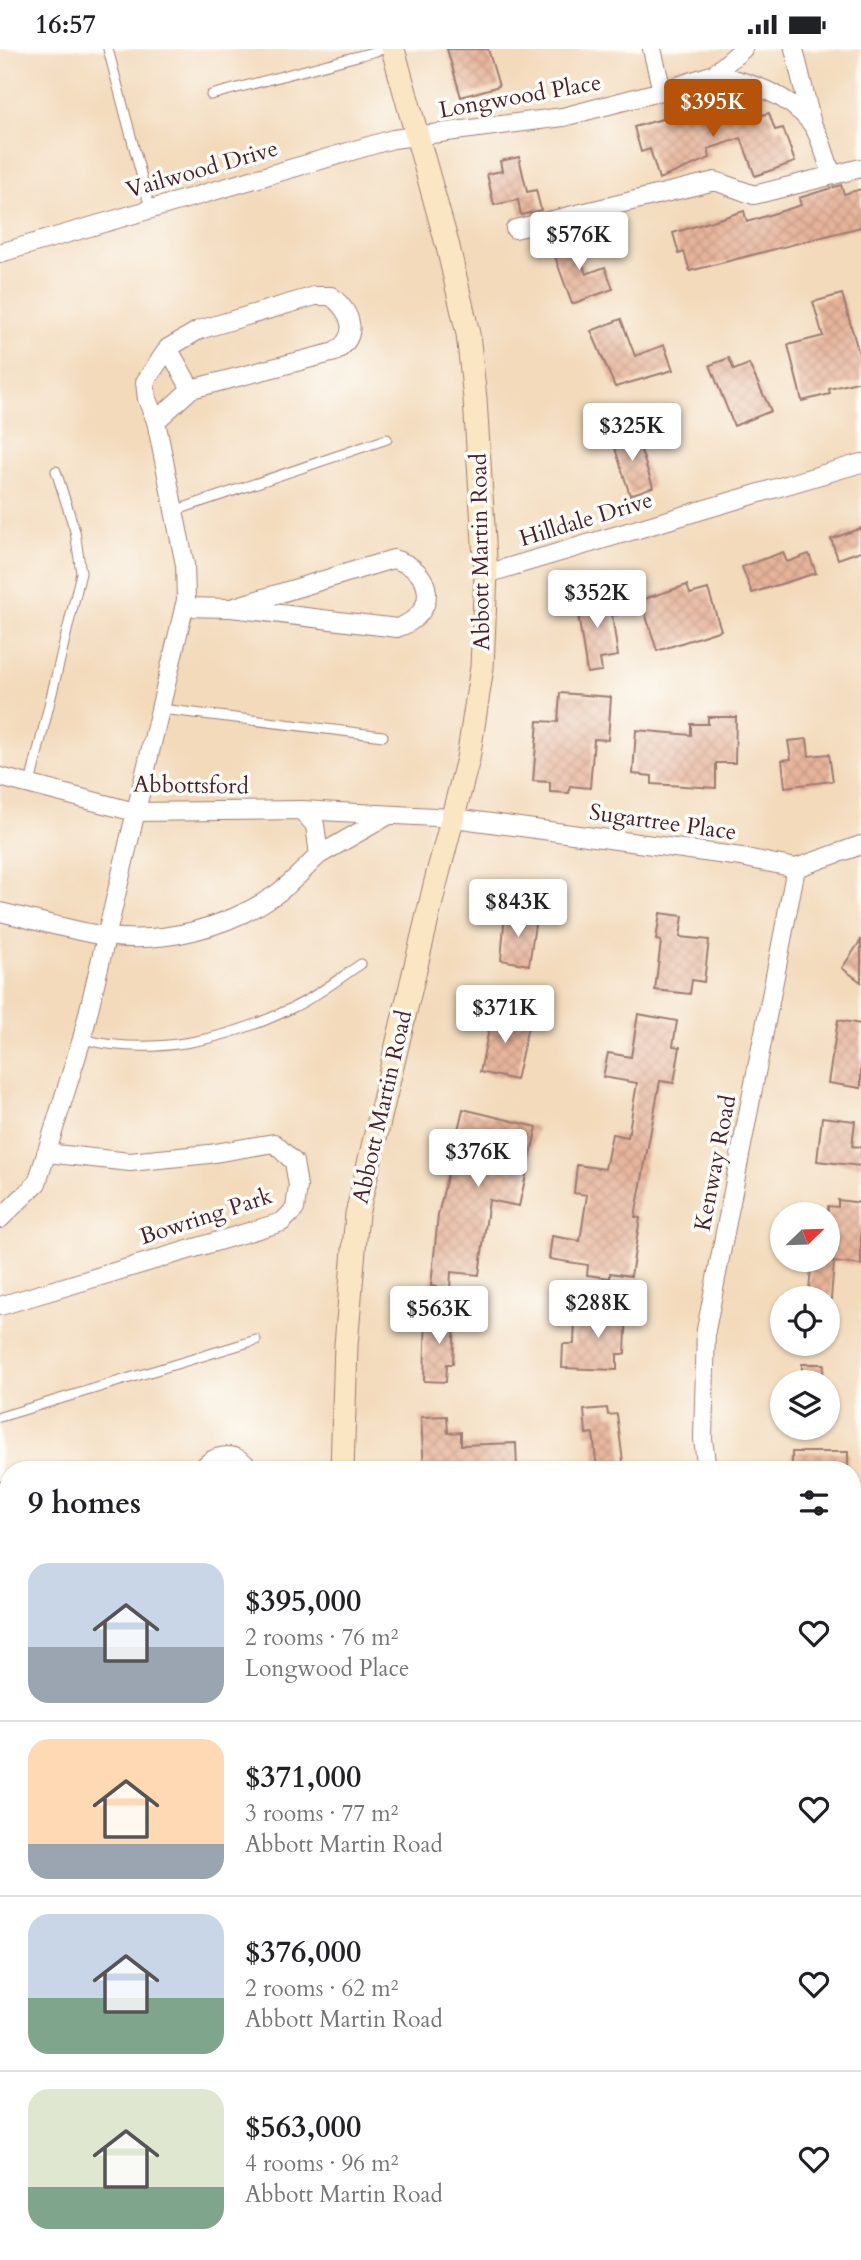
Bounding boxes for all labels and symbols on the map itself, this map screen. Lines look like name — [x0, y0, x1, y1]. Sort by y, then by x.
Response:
street label: Longwood Place — [436, 66, 604, 126]
pin: $395K — [664, 80, 762, 139]
street label: Vailwood Drive — [123, 133, 281, 205]
pin: $576K — [530, 213, 628, 272]
pin: $325K — [583, 403, 681, 463]
street label: Abbott Martin Road — [463, 452, 497, 651]
street label: Hilldale Drive — [516, 484, 656, 554]
pin: $352K — [548, 571, 646, 630]
street label: Abbottsford — [133, 768, 250, 802]
street label: Sugartree Place — [587, 796, 739, 848]
pin: $843K — [469, 879, 567, 939]
pin: $371K — [456, 985, 554, 1045]
street label: Abbott Martin Road — [345, 1006, 420, 1207]
street label: Kenway Road — [687, 1092, 744, 1234]
pin: $376K — [429, 1129, 527, 1189]
street label: Bowring Park — [136, 1180, 277, 1252]
north arrow — [770, 1202, 840, 1272]
pin: $288K — [549, 1281, 647, 1340]
pin: $563K — [390, 1287, 488, 1346]

